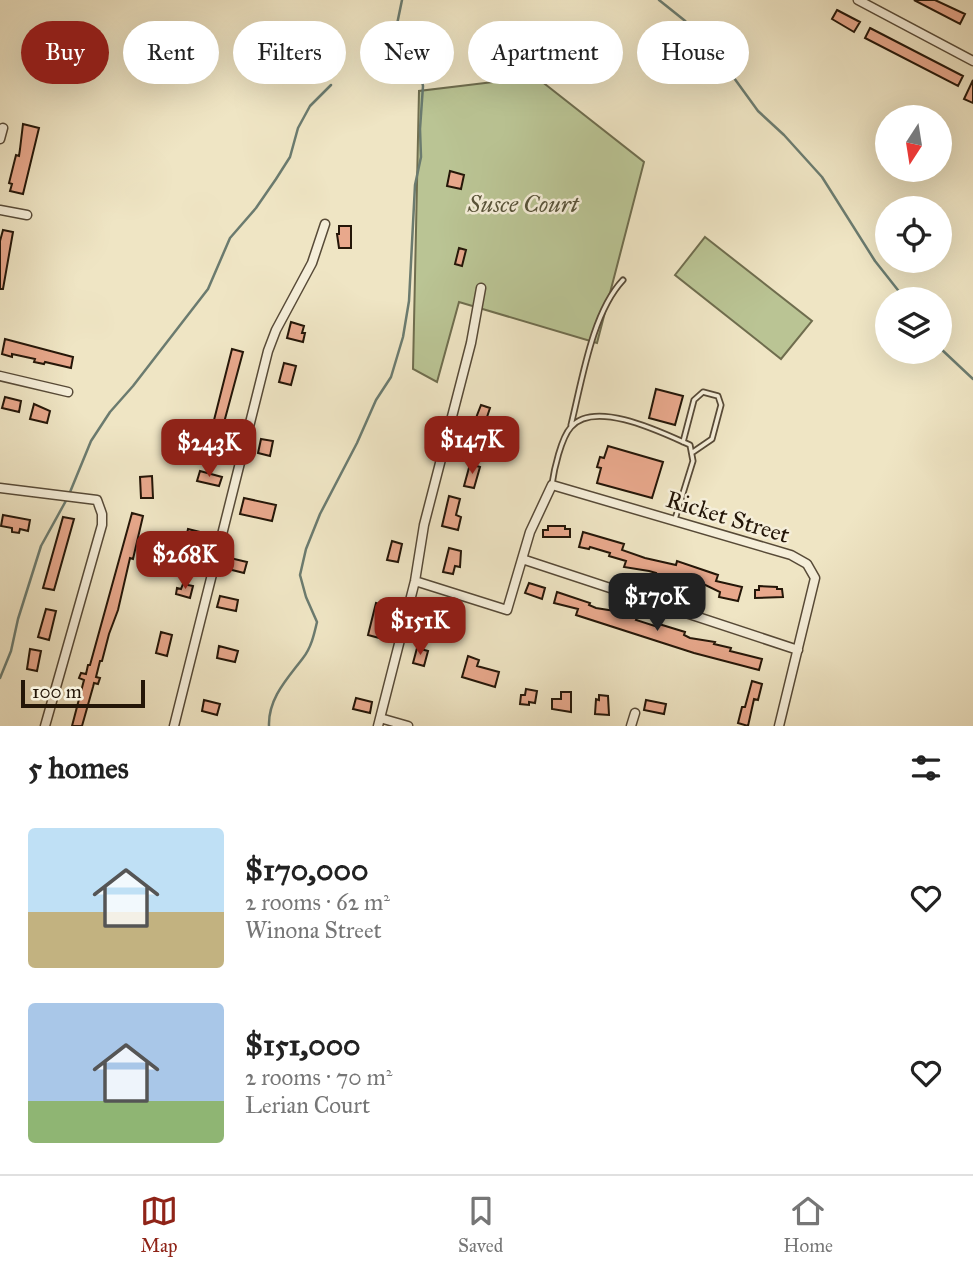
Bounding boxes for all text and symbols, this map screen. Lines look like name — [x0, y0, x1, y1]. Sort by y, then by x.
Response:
chip: Buy — [21, 21, 109, 84]
chip: Rent — [123, 21, 219, 84]
chip: Filters — [233, 21, 346, 84]
chip: New — [360, 21, 454, 84]
chip: Apartment — [468, 21, 623, 84]
chip: House — [637, 21, 749, 84]
north arrow — [875, 105, 952, 182]
map controls — [875, 105, 952, 364]
park label: Susce Court — [467, 189, 580, 219]
button: locate — [875, 196, 952, 273]
button: layers — [875, 287, 952, 364]
pin: $147K — [423, 416, 521, 476]
pin: $243K — [160, 420, 258, 479]
text: $147K — [440, 425, 504, 453]
text: $243K — [177, 428, 241, 456]
street label: Ricket Street — [663, 484, 794, 550]
pin: $268K — [136, 532, 234, 591]
text: $268K — [152, 540, 218, 568]
pin: $170K — [608, 574, 706, 633]
text: $170K — [625, 582, 689, 610]
pin: $151K — [371, 598, 469, 657]
text: $151K — [391, 606, 449, 634]
scale bar — [21, 677, 145, 709]
text: 100 m — [32, 680, 82, 703]
icon: filters — [907, 749, 945, 787]
text: 5 homes — [28, 750, 129, 786]
text: $170,000 — [245, 852, 368, 888]
icon: home — [84, 856, 168, 940]
icon: heart — [907, 879, 945, 917]
text: 2 rooms · 62 m² — [245, 888, 390, 916]
text: Winona Street — [245, 916, 382, 944]
text: $151,000 — [245, 1027, 361, 1063]
icon: home — [84, 1031, 168, 1115]
icon: heart — [907, 1054, 945, 1092]
text: 2 rooms · 70 m² — [245, 1063, 393, 1091]
text: Lerian Court — [245, 1091, 370, 1119]
tab: Map — [140, 1192, 178, 1257]
tab: Saved — [458, 1192, 503, 1257]
tab: Home — [783, 1192, 833, 1257]

